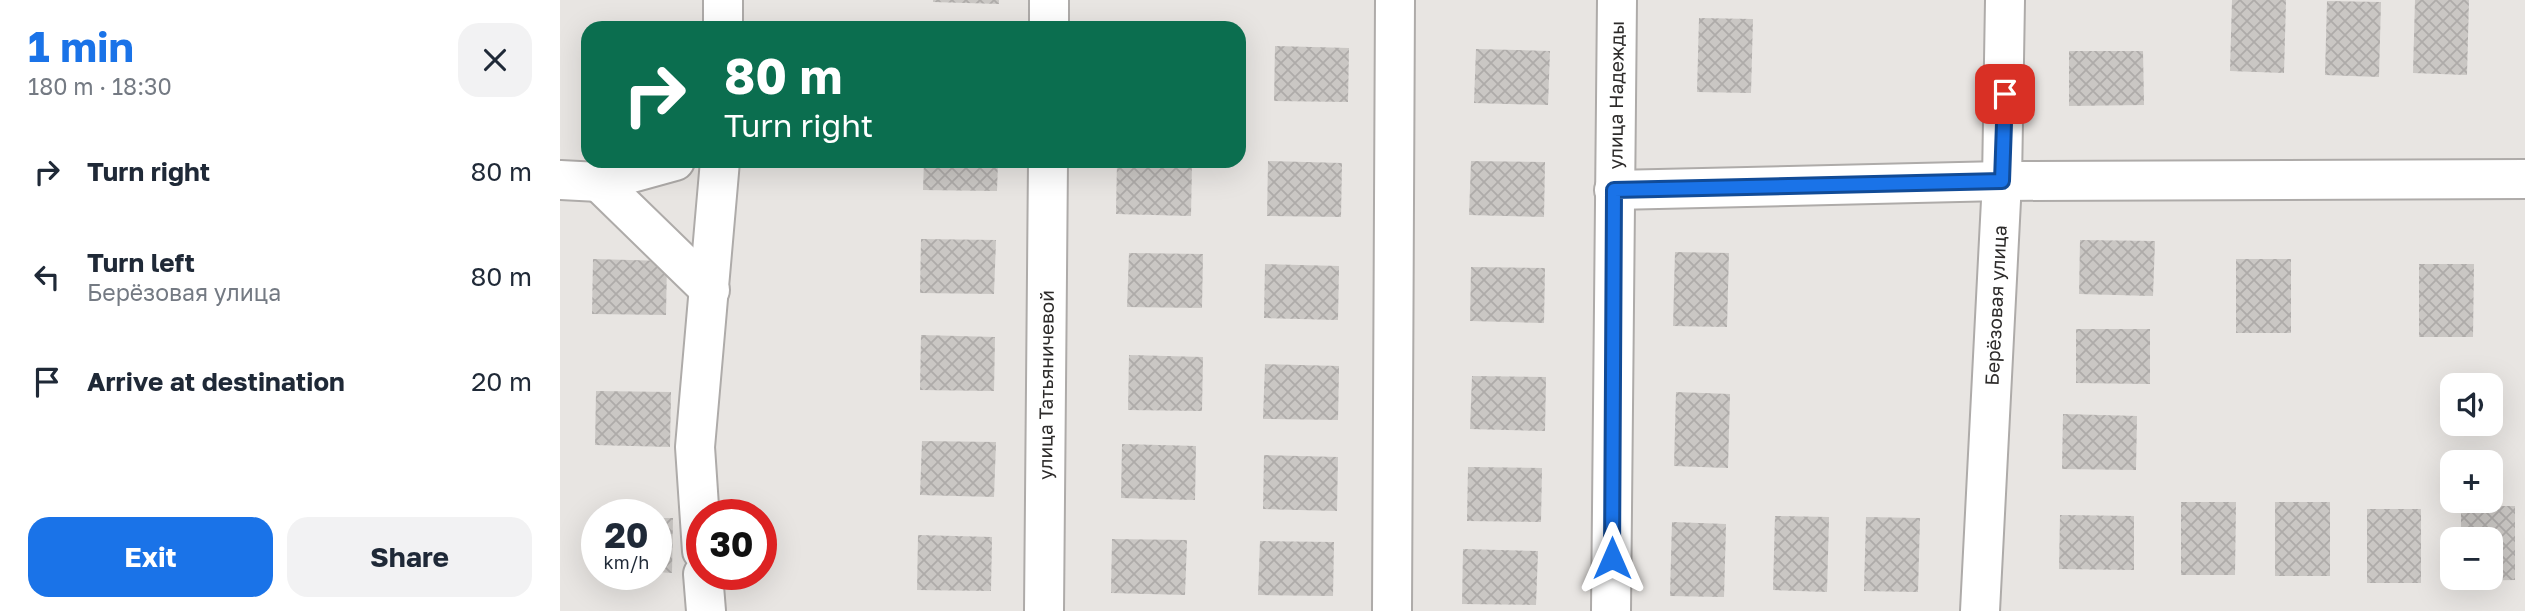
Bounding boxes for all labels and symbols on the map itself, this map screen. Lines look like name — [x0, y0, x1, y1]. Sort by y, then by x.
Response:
street label: улица Надежды — [1603, 21, 1628, 169]
pin — [1975, 64, 2035, 124]
street label: Берёзовая улица — [1980, 225, 2011, 386]
street label: улица Татьяничевой — [1033, 290, 1058, 480]
speed limit sign: 30 — [686, 499, 777, 590]
position arrow — [1575, 521, 1649, 595]

